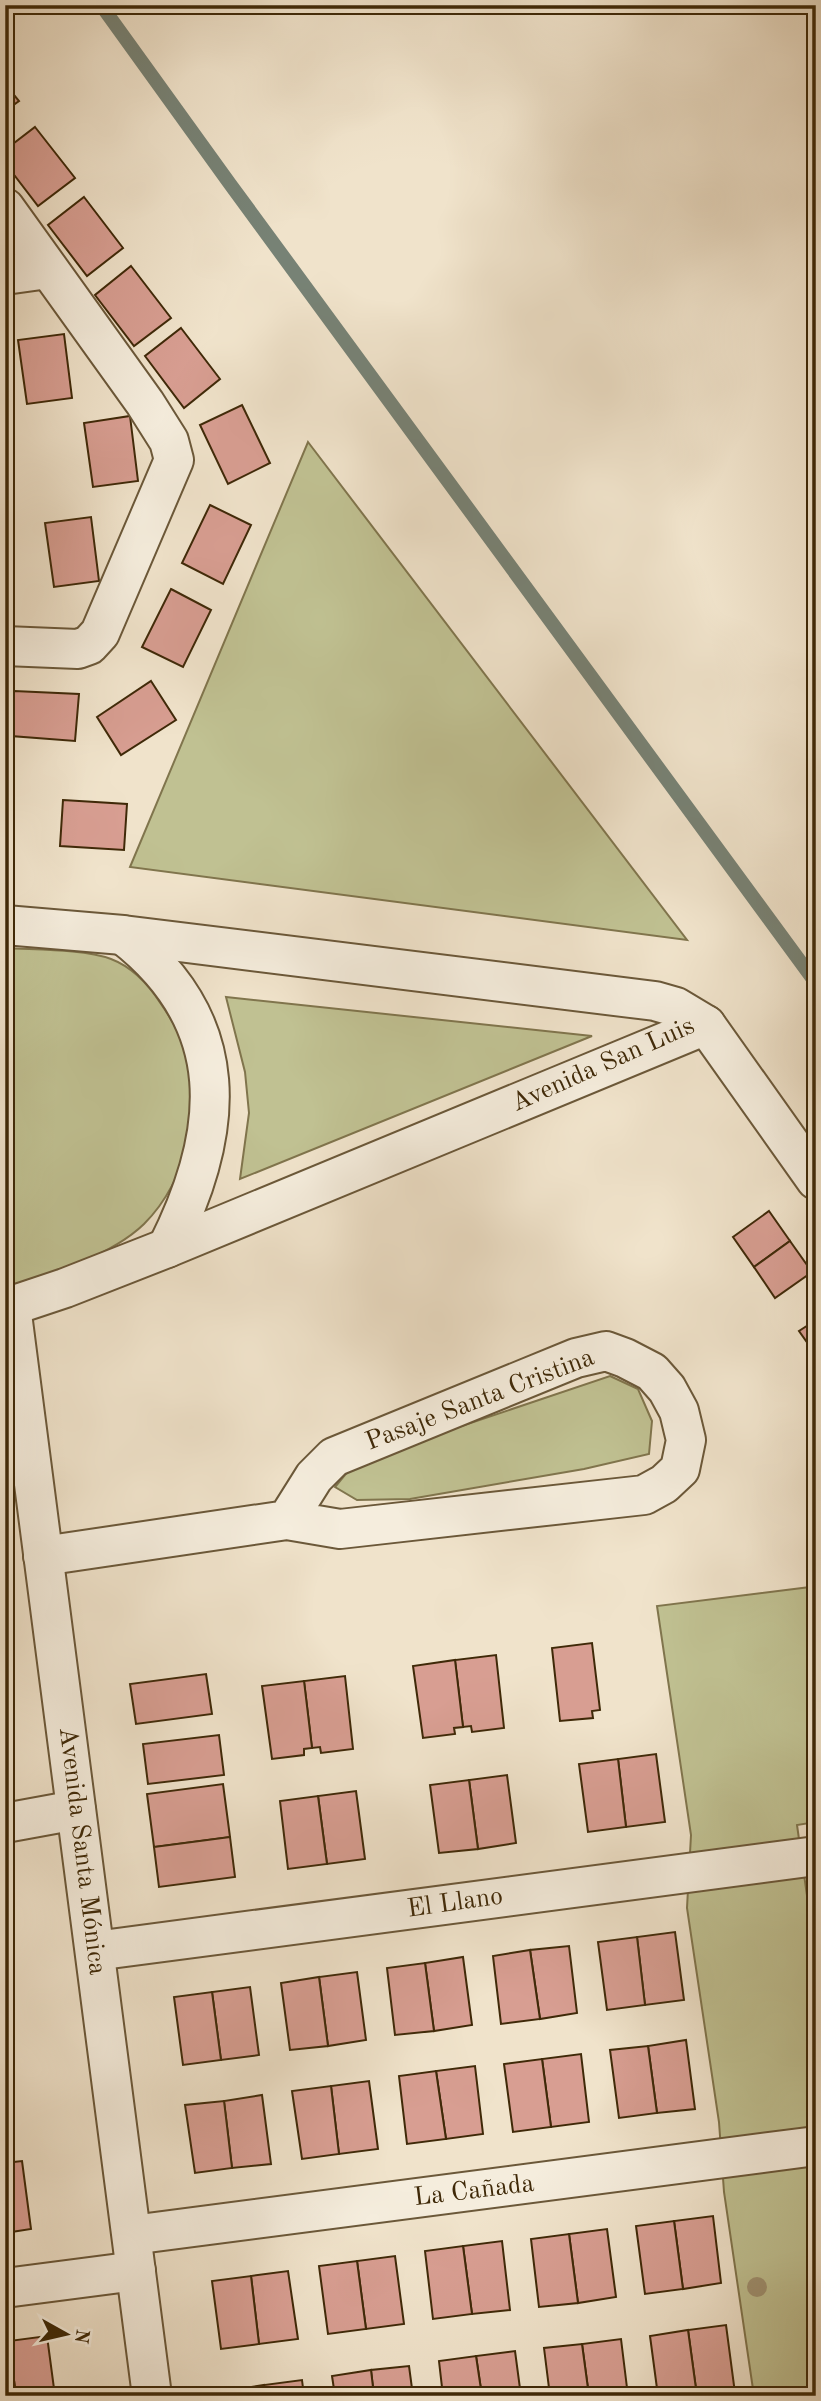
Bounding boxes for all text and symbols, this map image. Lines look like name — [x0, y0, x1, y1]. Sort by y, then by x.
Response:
street label: Avenida San Luis — [508, 1013, 698, 1117]
street label: Pasaje Santa Cristina — [362, 1344, 598, 1456]
street label: Avenida Santa Mónica — [54, 1726, 110, 1977]
street label: El Llano — [405, 1883, 505, 1923]
street label: La Cañada — [412, 2171, 536, 2211]
north arrow — [32, 2300, 102, 2370]
text: N — [70, 2328, 91, 2345]

